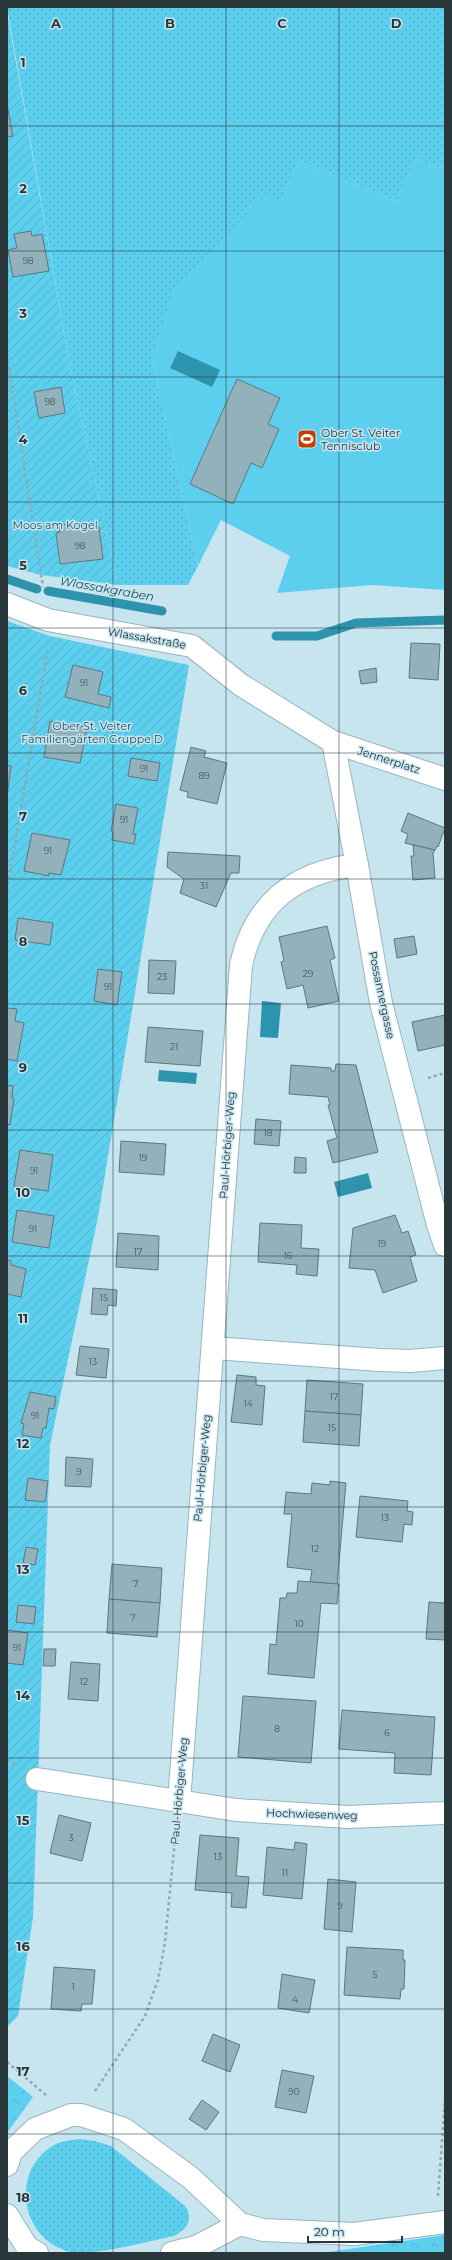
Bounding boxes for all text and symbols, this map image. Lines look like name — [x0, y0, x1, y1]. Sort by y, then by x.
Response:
text: A — [50, 15, 62, 31]
text: B — [165, 15, 175, 31]
text: C — [277, 15, 287, 31]
text: D — [391, 15, 402, 31]
text: 1 — [20, 54, 26, 70]
text: 2 — [19, 180, 27, 196]
house number: 98 — [22, 255, 34, 266]
text: 3 — [18, 305, 27, 321]
house number: 98 — [44, 396, 56, 407]
place label: Ober St. Veiter Tennisclub — [321, 426, 400, 453]
sports icon: Ober St. Veiter Tennisclub — [296, 428, 318, 450]
text: 4 — [19, 431, 28, 447]
park label: Moos am Kogel — [12, 518, 98, 532]
house number: 98 — [74, 540, 86, 551]
text: 5 — [19, 557, 27, 573]
water label: Wlassakgraben — [59, 573, 155, 604]
street label: Wlassakstraße — [107, 624, 188, 652]
house number: 91 — [80, 677, 88, 688]
text: 6 — [19, 682, 28, 698]
park label: Ober St. Veiter Familiengärten Gruppe D — [21, 719, 163, 746]
street label: Jennerplatz — [355, 743, 422, 777]
house number: 91 — [140, 763, 148, 774]
house number: 89 — [198, 770, 210, 781]
text: 7 — [19, 808, 27, 824]
house number: 91 — [120, 814, 128, 825]
house number: 91 — [44, 845, 52, 856]
house number: 31 — [200, 880, 208, 891]
text: 8 — [19, 933, 28, 949]
street label: Possannergasse — [366, 950, 398, 1040]
house number: 29 — [303, 968, 314, 979]
house number: 23 — [157, 971, 167, 982]
house number: 91 — [104, 981, 112, 992]
house number: 21 — [170, 1041, 178, 1052]
text: 9 — [19, 1059, 27, 1075]
street label: Paul-Hörbiger-Weg — [216, 1091, 238, 1199]
house number: 18 — [264, 1127, 273, 1138]
house number: 19 — [139, 1152, 148, 1163]
house number: 91 — [30, 1165, 38, 1176]
text: 10 — [16, 1184, 30, 1200]
house number: 91 — [29, 1223, 37, 1234]
house number: 19 — [378, 1238, 387, 1249]
house number: 17 — [134, 1246, 142, 1257]
house number: 16 — [284, 1250, 293, 1261]
house number: 15 — [100, 1292, 108, 1303]
text: 11 — [18, 1310, 28, 1326]
house number: 13 — [89, 1356, 97, 1367]
house number: 17 — [330, 1391, 338, 1402]
house number: 14 — [243, 1398, 253, 1409]
house number: 91 — [31, 1410, 39, 1421]
street label: Paul-Hörbiger-Weg — [190, 1414, 214, 1522]
house number: 15 — [328, 1422, 336, 1433]
text: 12 — [17, 1435, 30, 1451]
house number: 9 — [76, 1466, 82, 1477]
house number: 13 — [381, 1512, 389, 1523]
house number: 12 — [311, 1543, 319, 1554]
text: 13 — [17, 1561, 30, 1577]
house number: 7 — [133, 1578, 139, 1589]
house number: 7 — [130, 1612, 136, 1623]
house number: 10 — [294, 1618, 304, 1629]
house number: 91 — [13, 1642, 21, 1653]
house number: 12 — [80, 1676, 88, 1687]
text: 14 — [16, 1687, 30, 1703]
house number: 8 — [274, 1723, 280, 1734]
house number: 6 — [384, 1727, 390, 1738]
street label: Paul-Hörbiger-Weg — [167, 1737, 191, 1845]
street label: Hochwiesenweg — [266, 1805, 358, 1823]
text: 15 — [17, 1812, 30, 1828]
house number: 3 — [68, 1832, 74, 1843]
house number: 13 — [214, 1851, 222, 1862]
house number: 11 — [282, 1867, 288, 1878]
house number: 9 — [337, 1900, 343, 1911]
text: 16 — [16, 1938, 30, 1954]
house number: 5 — [372, 1969, 378, 1980]
house number: 1 — [71, 1981, 75, 1992]
house number: 4 — [292, 1994, 298, 2005]
text: 17 — [16, 2063, 30, 2079]
house number: 90 — [288, 2086, 300, 2097]
text: 18 — [16, 2189, 30, 2205]
scale bar — [308, 2218, 402, 2244]
text: 20 m — [314, 2224, 345, 2239]

